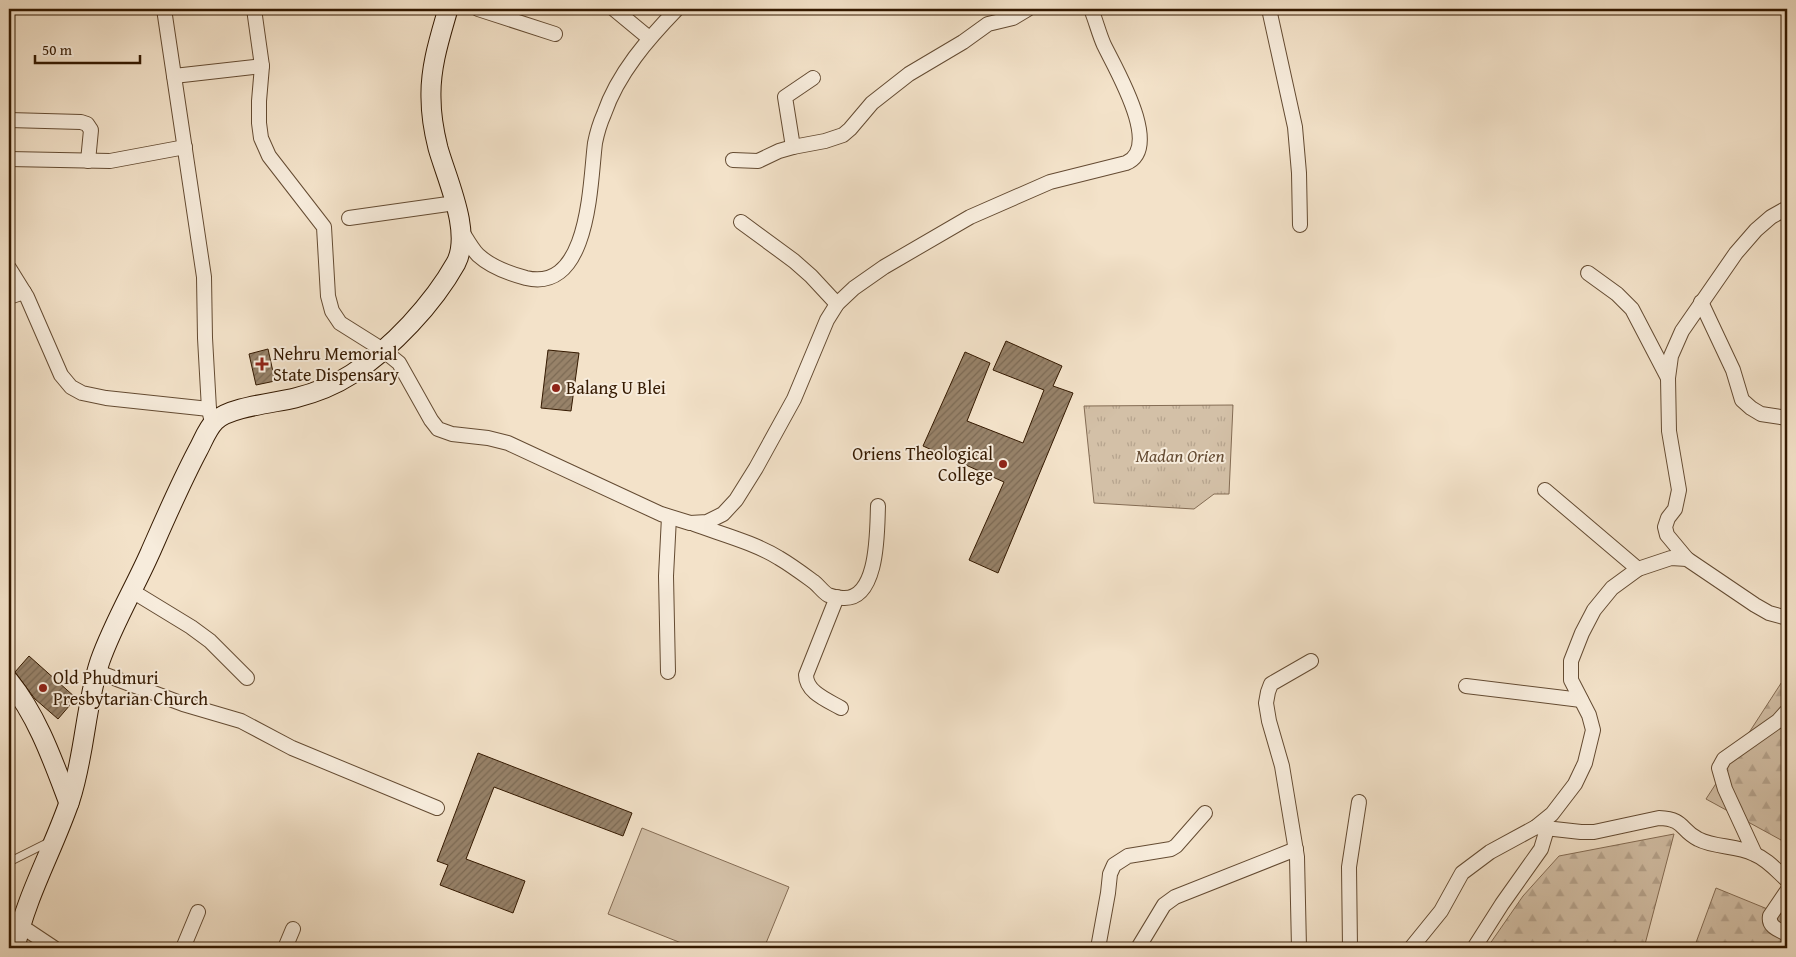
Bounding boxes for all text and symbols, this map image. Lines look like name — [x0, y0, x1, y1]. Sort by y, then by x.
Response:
scale bar — [35, 32, 140, 64]
text: 50 m — [42, 39, 73, 60]
place label: Nehru Memorial State Dispensary — [273, 340, 399, 388]
marker: Nehru Memorial State Dispensary — [255, 357, 269, 371]
place label: Balang U Blei — [566, 374, 666, 401]
marker: Balang U Blei — [550, 382, 562, 394]
place label: Oriens Theological College — [852, 440, 993, 488]
park label: Madan Orien — [1135, 442, 1225, 469]
marker: Oriens Theological College — [997, 458, 1009, 470]
place label: Old Phudmuri Presbytarian Church — [53, 664, 208, 712]
marker: Old Phudmuri Presbytarian Church — [37, 682, 49, 694]

